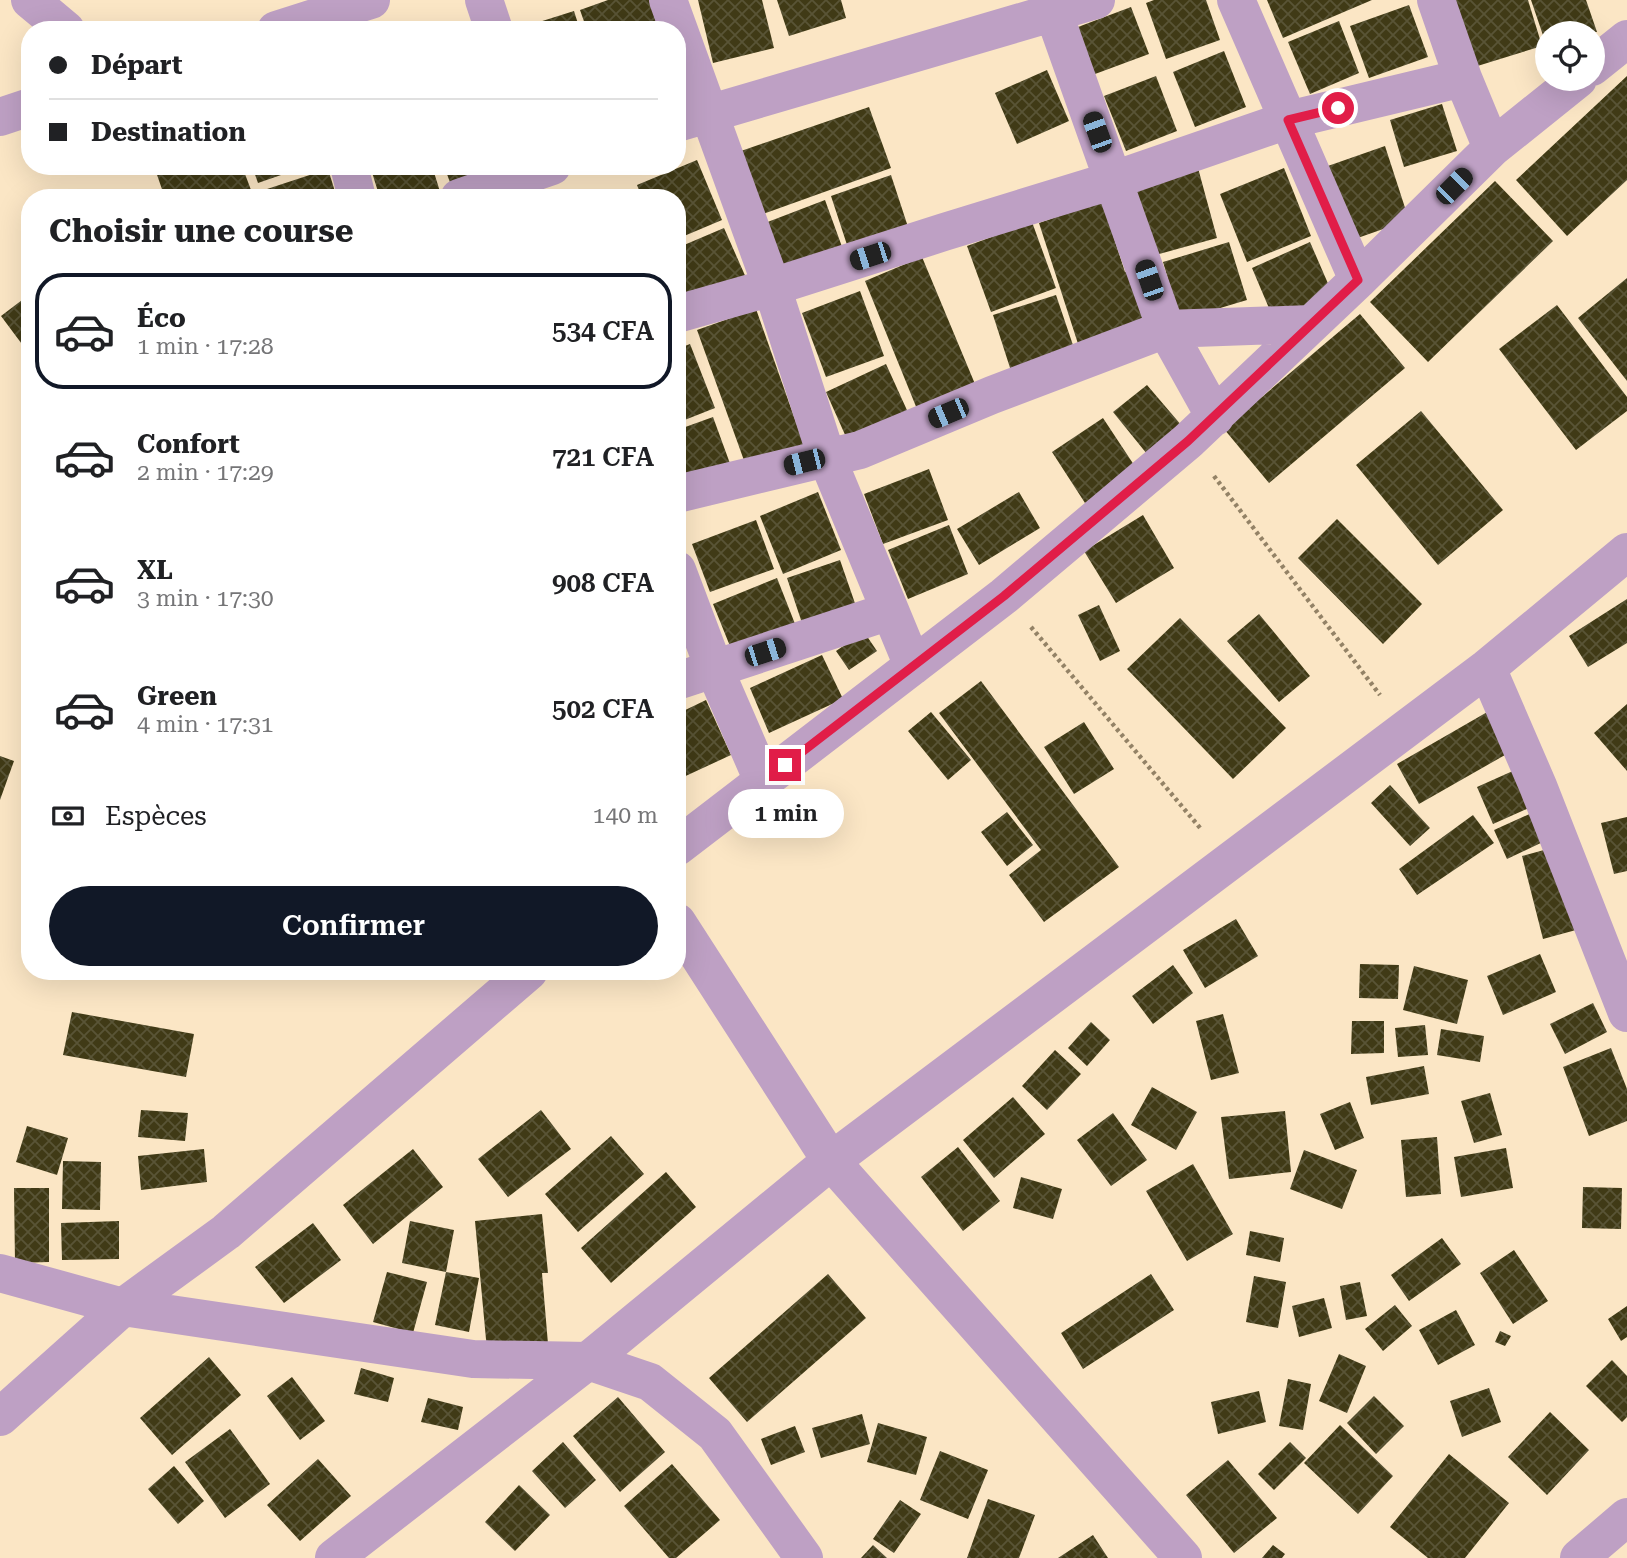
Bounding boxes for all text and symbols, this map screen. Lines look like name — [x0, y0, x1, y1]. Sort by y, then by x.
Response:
map controls — [1535, 21, 1605, 91]
button: locate — [1535, 21, 1605, 91]
text: Départ — [91, 50, 183, 80]
route start — [1322, 92, 1354, 124]
car — [1080, 109, 1115, 155]
text: Destination — [91, 117, 246, 147]
car — [1432, 164, 1477, 208]
text: Choisir une course — [49, 212, 353, 250]
car — [847, 240, 894, 272]
car — [1133, 257, 1166, 303]
icon: car — [53, 300, 116, 363]
text: Éco — [137, 303, 186, 333]
text: 534 CFA — [552, 316, 654, 346]
text: 1 min · 17:28 — [137, 333, 274, 360]
car — [925, 395, 972, 431]
icon: car — [53, 426, 116, 489]
text: Confort — [137, 429, 240, 459]
text: 721 CFA — [552, 442, 654, 472]
car — [782, 447, 827, 477]
text: 2 min · 17:29 — [137, 459, 274, 486]
icon: car — [53, 552, 116, 615]
text: XL — [137, 555, 173, 585]
text: 908 CFA — [552, 568, 654, 598]
text: 3 min · 17:30 — [137, 585, 274, 612]
car — [742, 636, 789, 668]
icon: car — [53, 678, 116, 741]
text: Green — [137, 681, 217, 711]
text: 502 CFA — [552, 694, 654, 724]
text: 4 min · 17:31 — [137, 711, 274, 738]
route end — [769, 749, 801, 781]
callout: 1 min — [727, 790, 843, 838]
icon: cash — [49, 797, 87, 835]
text: 1 min — [754, 800, 818, 827]
text: Espèces — [105, 801, 207, 831]
text: 140 m — [593, 802, 658, 829]
button: Confirmer — [49, 886, 658, 966]

